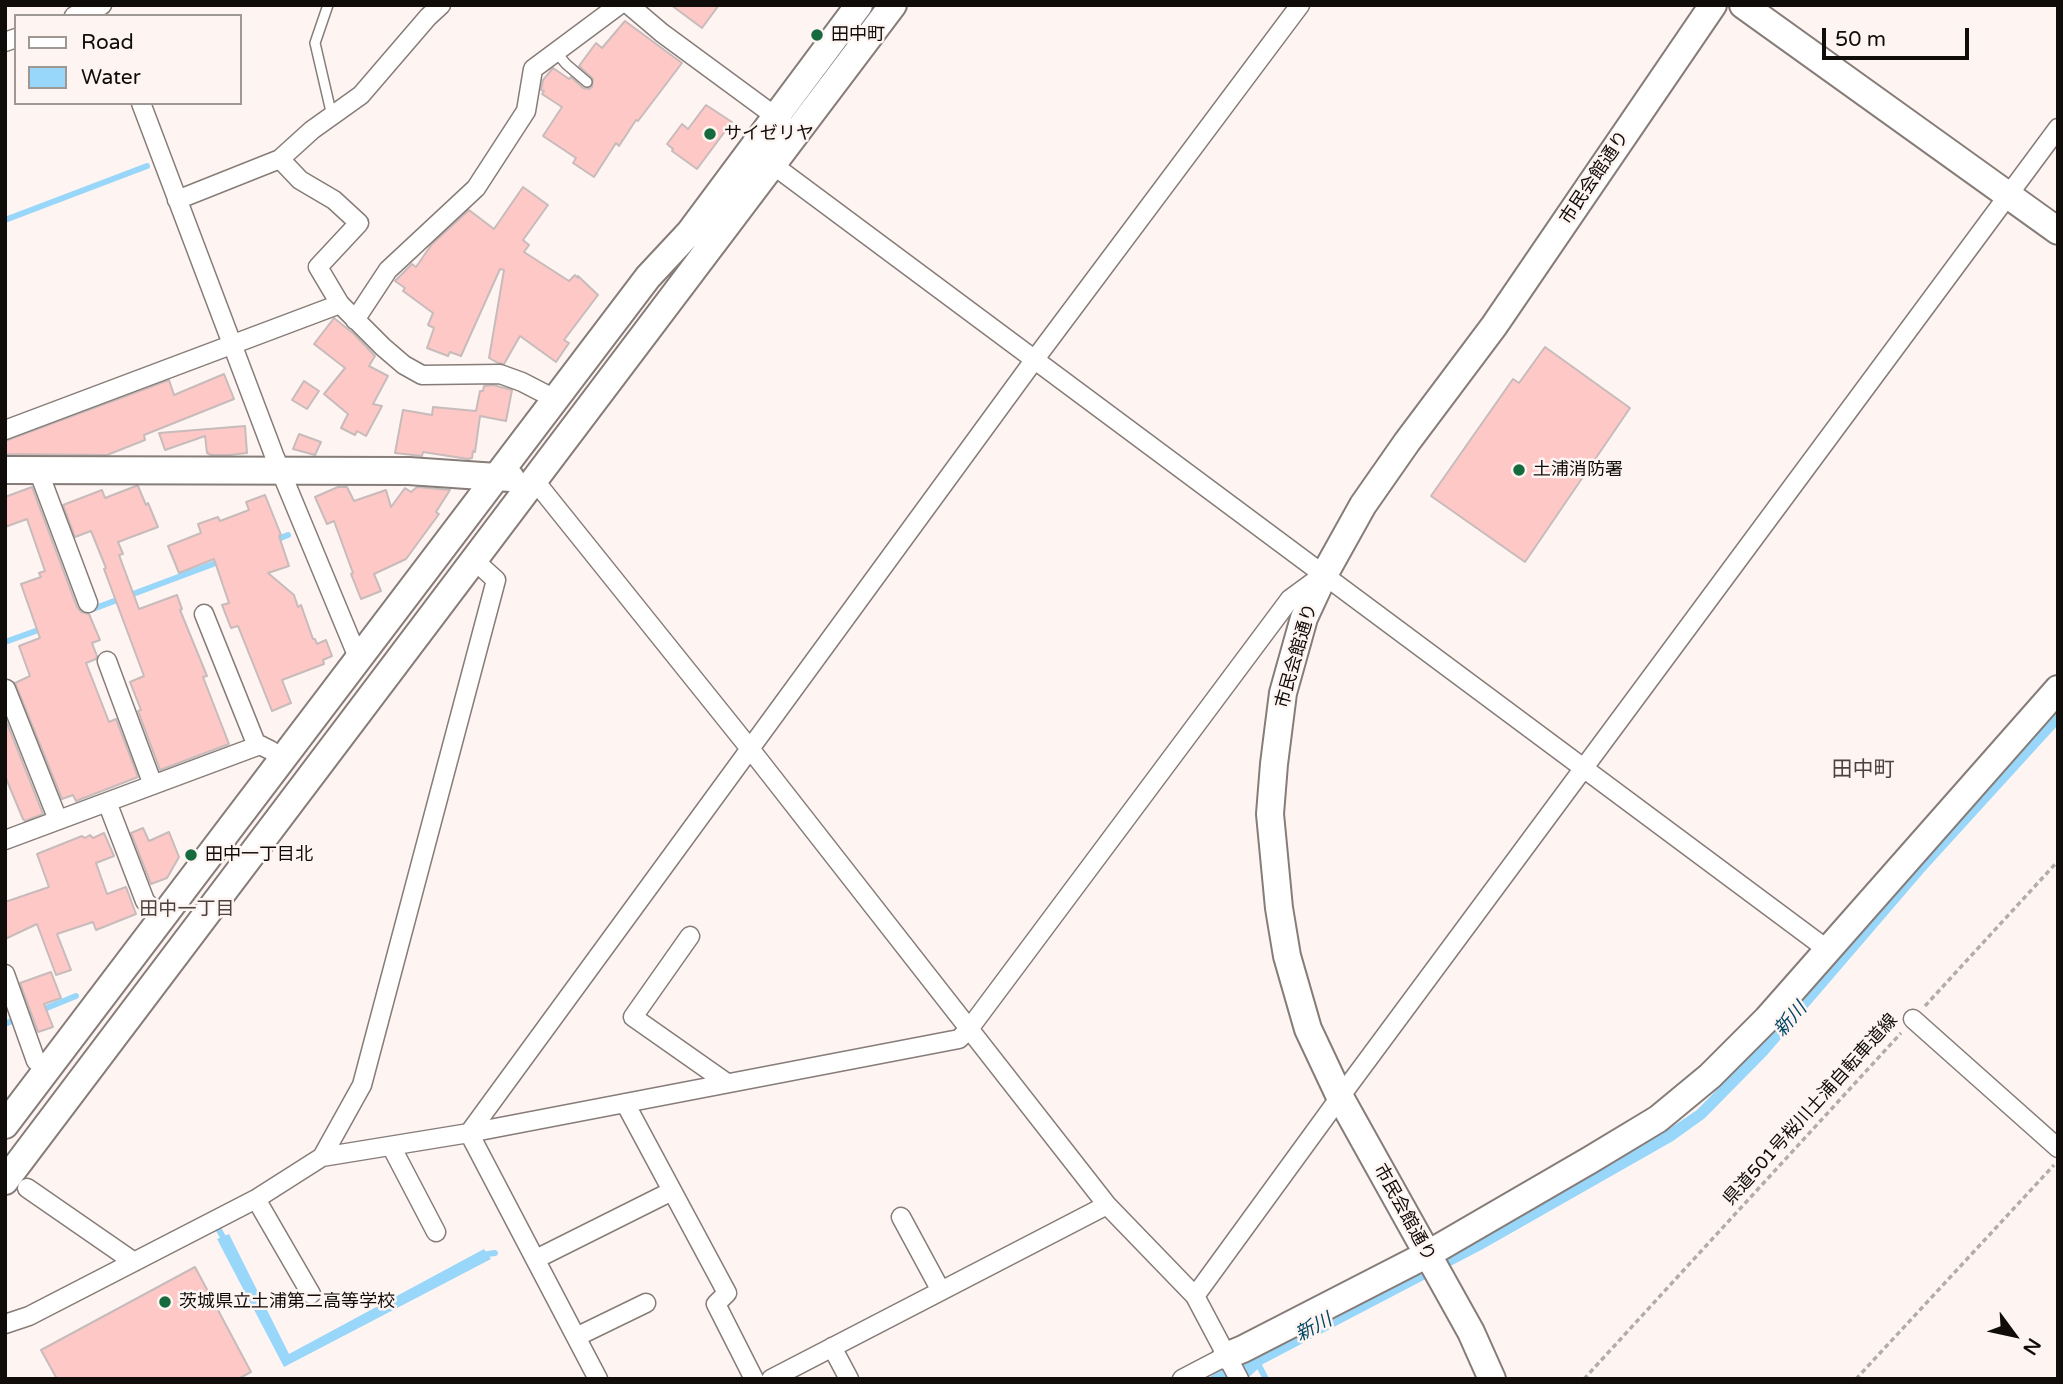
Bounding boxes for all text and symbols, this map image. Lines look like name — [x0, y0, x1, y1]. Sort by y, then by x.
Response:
legend — [14, 14, 242, 105]
scale bar — [1825, 14, 1972, 58]
place label: 田中町 — [831, 24, 885, 46]
marker: 田中町 — [809, 27, 825, 43]
text: 50 m — [1835, 27, 1886, 52]
text: Road — [81, 30, 134, 55]
text: Water — [81, 65, 141, 90]
place label: サイゼリヤ — [724, 123, 814, 145]
marker: サイゼリヤ — [702, 126, 718, 142]
street label: 市民会館通り — [1556, 127, 1634, 229]
place label: 土浦消防署 — [1533, 459, 1623, 481]
marker: 土浦消防署 — [1511, 462, 1527, 478]
street label: 市民会館通り — [1272, 601, 1322, 711]
district label: 田中町 — [1832, 757, 1894, 783]
place label: 田中一丁目北 — [205, 844, 313, 866]
marker: 田中一丁目北 — [183, 847, 199, 863]
district label: 田中一丁目 — [140, 899, 234, 921]
water label: 新川 — [1770, 998, 1812, 1042]
street label: 県道501号桜川土浦自転車道線 — [1719, 1010, 1903, 1210]
street label: 市民会館通り — [1368, 1161, 1440, 1265]
place label: 茨城県立土浦第二高等学校 — [179, 1291, 395, 1313]
marker: 茨城県立土浦第二高等学校 — [157, 1294, 173, 1310]
north arrow — [1979, 1300, 2049, 1370]
water label: 新川 — [1292, 1309, 1336, 1347]
text: N — [2018, 1334, 2045, 1359]

